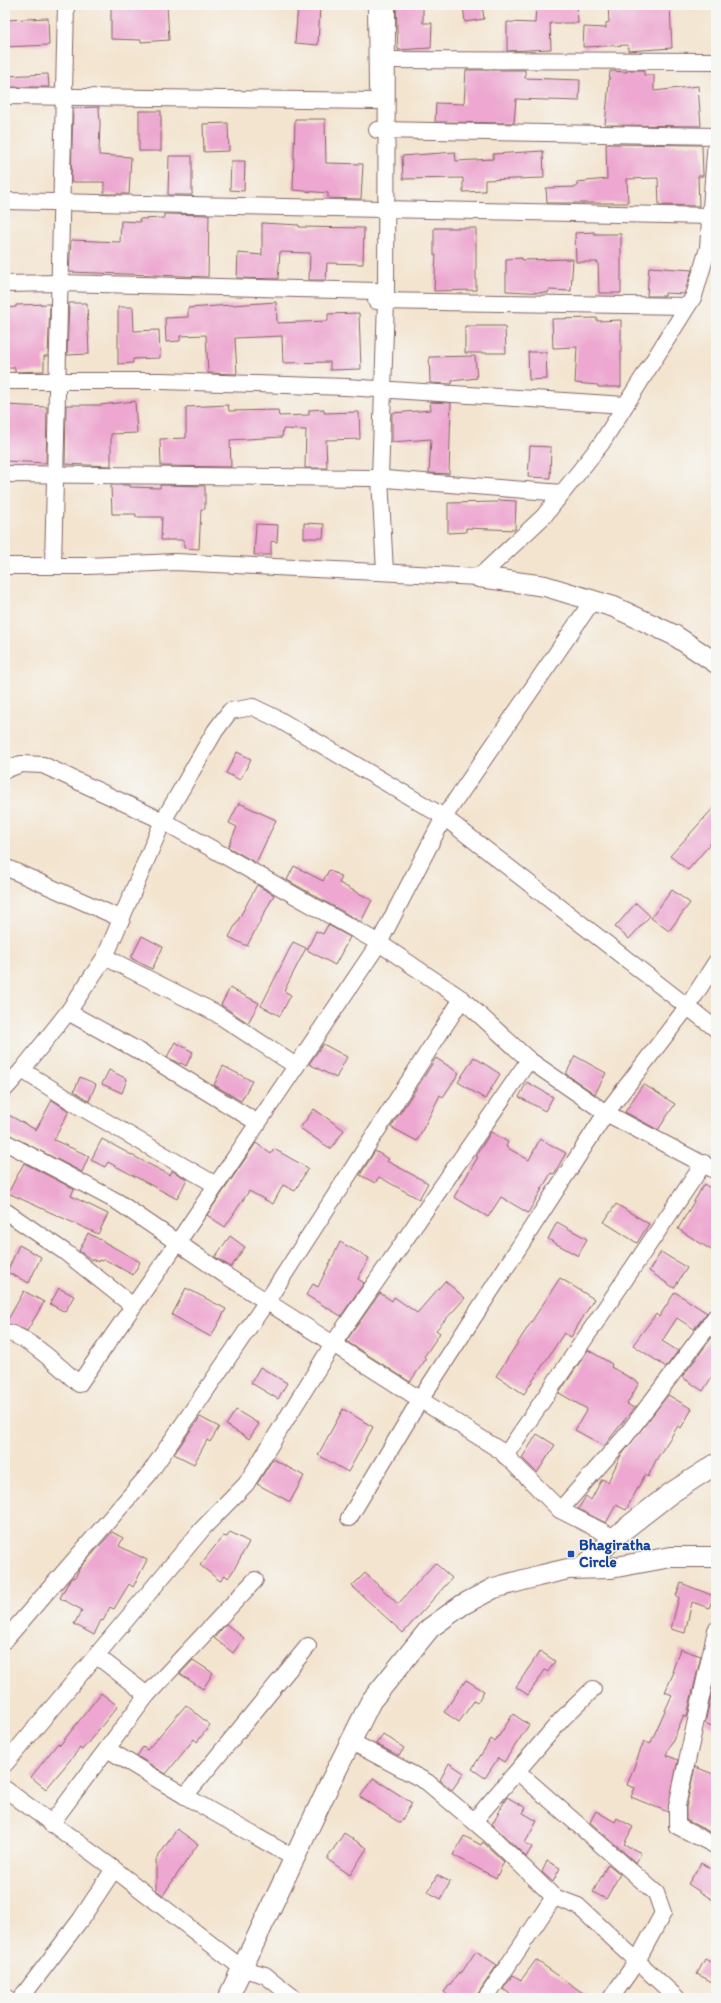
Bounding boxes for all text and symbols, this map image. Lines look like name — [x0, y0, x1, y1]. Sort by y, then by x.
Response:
place label: Bhagiratha Circle — [579, 1536, 651, 1571]
marker: Bhagiratha Circle — [566, 1549, 576, 1559]

